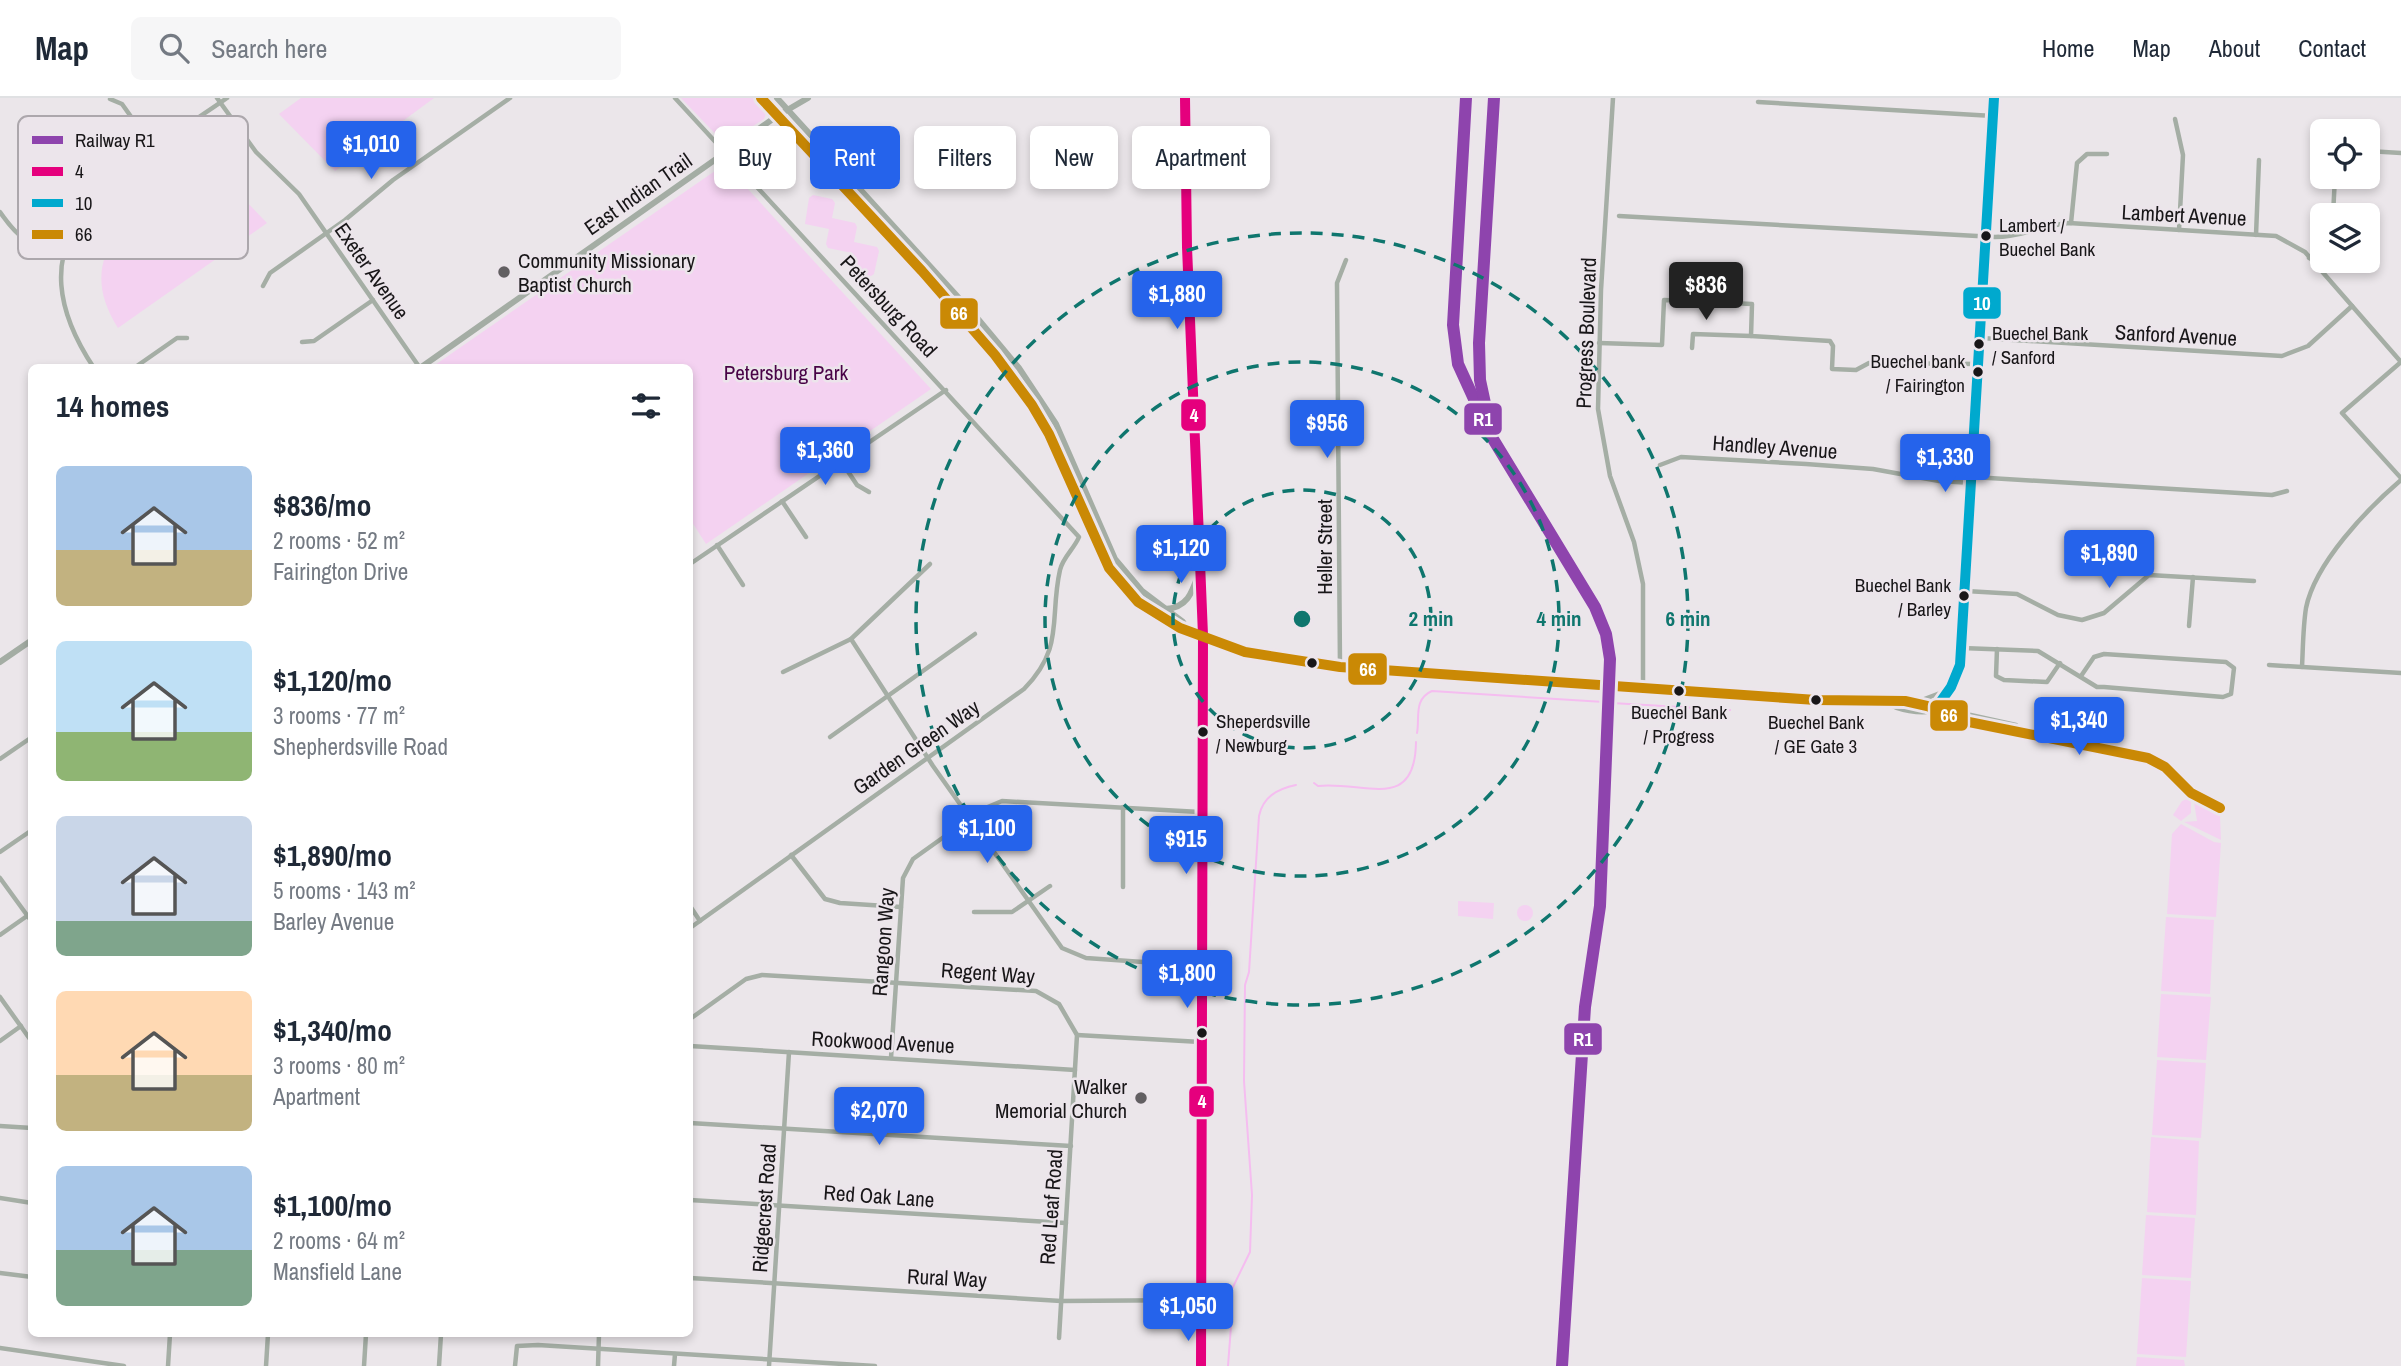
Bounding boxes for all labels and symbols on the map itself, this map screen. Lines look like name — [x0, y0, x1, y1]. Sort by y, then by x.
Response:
legend — [18, 116, 248, 259]
pin: $1,010 — [314, 122, 428, 181]
text: Railway R1 — [75, 127, 155, 153]
street label: East Indian Trail — [578, 146, 698, 242]
text: 4 — [75, 158, 84, 184]
text: 10 — [75, 190, 92, 216]
street label: Lambert Avenue — [2121, 197, 2247, 233]
place label: Lambert / Buechel Bank — [1999, 212, 2095, 262]
street label: Exeter Avenue — [328, 217, 416, 325]
text: 66 — [75, 221, 92, 247]
marker: Lambert / Buechel Bank — [1979, 229, 1993, 243]
place label: Community Missionary Baptist Church — [518, 246, 695, 299]
street label: Petersburg Road — [834, 249, 944, 363]
street label: Progress Boulevard — [1569, 257, 1603, 409]
pin: $836 — [1665, 262, 1747, 322]
marker: Community Missionary Baptist Church — [496, 264, 512, 280]
pin: $1,880 — [1120, 272, 1234, 331]
line badge: 10 — [1962, 286, 2002, 320]
text: 10 — [1973, 290, 1991, 316]
line badge: 66 — [939, 297, 979, 330]
text: 66 — [950, 300, 968, 326]
street label: Sanford Avenue — [2114, 317, 2238, 353]
place label: Buechel Bank / Sanford — [1992, 320, 2088, 370]
marker: Buechel Bank / Sanford — [1972, 337, 1986, 351]
place label: Buechel bank / Fairington — [1871, 348, 1965, 398]
park label: Petersburg Park — [724, 358, 849, 387]
marker: Buechel bank / Fairington — [1971, 365, 1985, 379]
line badge: 4 — [1180, 398, 1207, 432]
pin: $956 — [1286, 400, 1368, 460]
text: 4 — [1190, 402, 1199, 428]
line badge: R1 — [1463, 402, 1503, 436]
text: R1 — [1473, 406, 1493, 432]
pin: $1,360 — [768, 428, 882, 487]
street label: Handley Avenue — [1712, 428, 1838, 466]
pin: $1,330 — [1888, 434, 2002, 494]
street label: Heller Street — [1310, 499, 1339, 595]
pin: $1,120 — [1124, 526, 1238, 585]
pin: $1,890 — [2052, 531, 2166, 590]
place label: Buechel Bank / Barley — [1855, 572, 1951, 622]
marker: Buechel Bank / Barley — [1957, 589, 1971, 603]
text: 2 min — [1409, 604, 1453, 633]
text: 4 min — [1537, 604, 1581, 633]
text: 6 min — [1666, 604, 1710, 633]
centre of rings — [1290, 607, 1314, 631]
line badge: 66 — [1347, 652, 1388, 686]
unlabelled marker — [1305, 656, 1319, 670]
text: 66 — [1359, 656, 1377, 682]
marker: Buechel Bank / Progress — [1672, 684, 1686, 698]
street label: Garden Green Way — [847, 692, 986, 802]
marker: Buechel Bank / GE Gate 3 — [1809, 693, 1823, 707]
pin: $1,340 — [2022, 698, 2136, 757]
place label: Buechel Bank / Progress — [1631, 699, 1727, 749]
line badge: 66 — [1929, 699, 1969, 732]
text: 66 — [1940, 702, 1958, 728]
place label: Sheperdsville / Newburg — [1216, 708, 1310, 758]
place label: Buechel Bank / GE Gate 3 — [1768, 709, 1864, 759]
marker: Sheperdsville / Newburg — [1196, 725, 1210, 739]
pin: $1,100 — [930, 806, 1044, 865]
pin: $915 — [1145, 816, 1227, 876]
street label: Rangoon Way — [865, 886, 901, 997]
pin: $1,800 — [1130, 950, 1244, 1010]
street label: Regent Way — [940, 955, 1036, 991]
line badge: R1 — [1563, 1022, 1603, 1056]
street label: Rookwood Avenue — [811, 1024, 955, 1060]
unlabelled marker — [1195, 1026, 1209, 1040]
text: R1 — [1573, 1026, 1593, 1052]
place label: Walker Memorial Church — [995, 1072, 1127, 1125]
line badge: 4 — [1188, 1085, 1215, 1118]
pin: $2,070 — [822, 1088, 936, 1147]
text: 4 — [1198, 1088, 1207, 1114]
marker: Walker Memorial Church — [1133, 1090, 1149, 1106]
street label: Ridgecrest Road — [745, 1143, 783, 1273]
street label: Red Leaf Road — [1032, 1148, 1070, 1266]
street label: Red Oak Lane — [823, 1178, 935, 1214]
street label: Rural Way — [906, 1261, 988, 1295]
pin: $1,050 — [1131, 1284, 1245, 1343]

